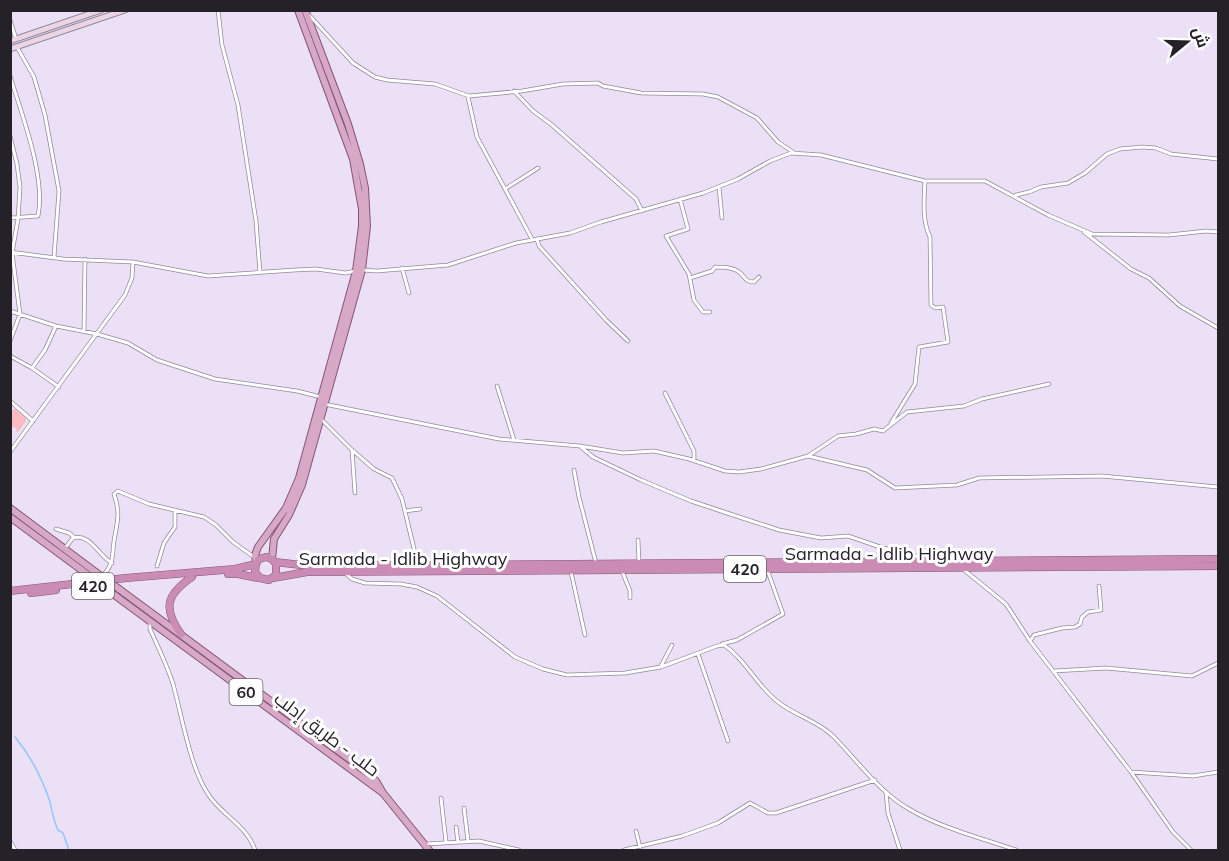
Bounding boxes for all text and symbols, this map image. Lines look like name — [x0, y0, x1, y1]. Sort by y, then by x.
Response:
north arrow — [1157, 12, 1217, 72]
text: ش — [1188, 24, 1214, 50]
street label: Sarmada - Idlib Highway — [785, 542, 994, 565]
street label: Sarmada - Idlib Highway — [299, 547, 508, 570]
road number: 420 — [724, 556, 766, 582]
road number: 420 — [72, 573, 114, 599]
road number: 60 — [230, 679, 262, 705]
street label: حلب - طريق إدلب — [269, 687, 384, 782]

